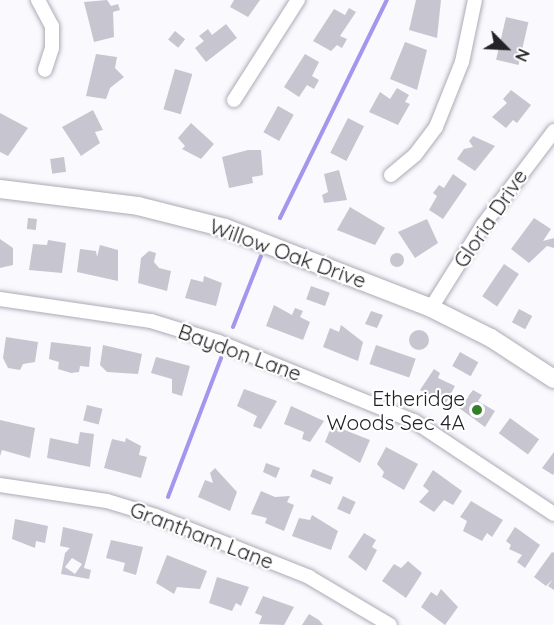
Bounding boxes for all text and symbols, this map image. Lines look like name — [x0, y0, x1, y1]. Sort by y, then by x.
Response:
north arrow — [476, 18, 536, 78]
text: N — [511, 46, 534, 65]
street label: Gloria Drive — [448, 164, 532, 272]
street label: Willow Oak Drive — [206, 213, 370, 293]
street label: Baydon Lane — [175, 318, 305, 386]
place label: Etheridge Woods Sec 4A — [326, 385, 465, 435]
marker: Etheridge Woods Sec 4A — [470, 403, 484, 417]
street label: Grantham Lane — [127, 496, 277, 574]

